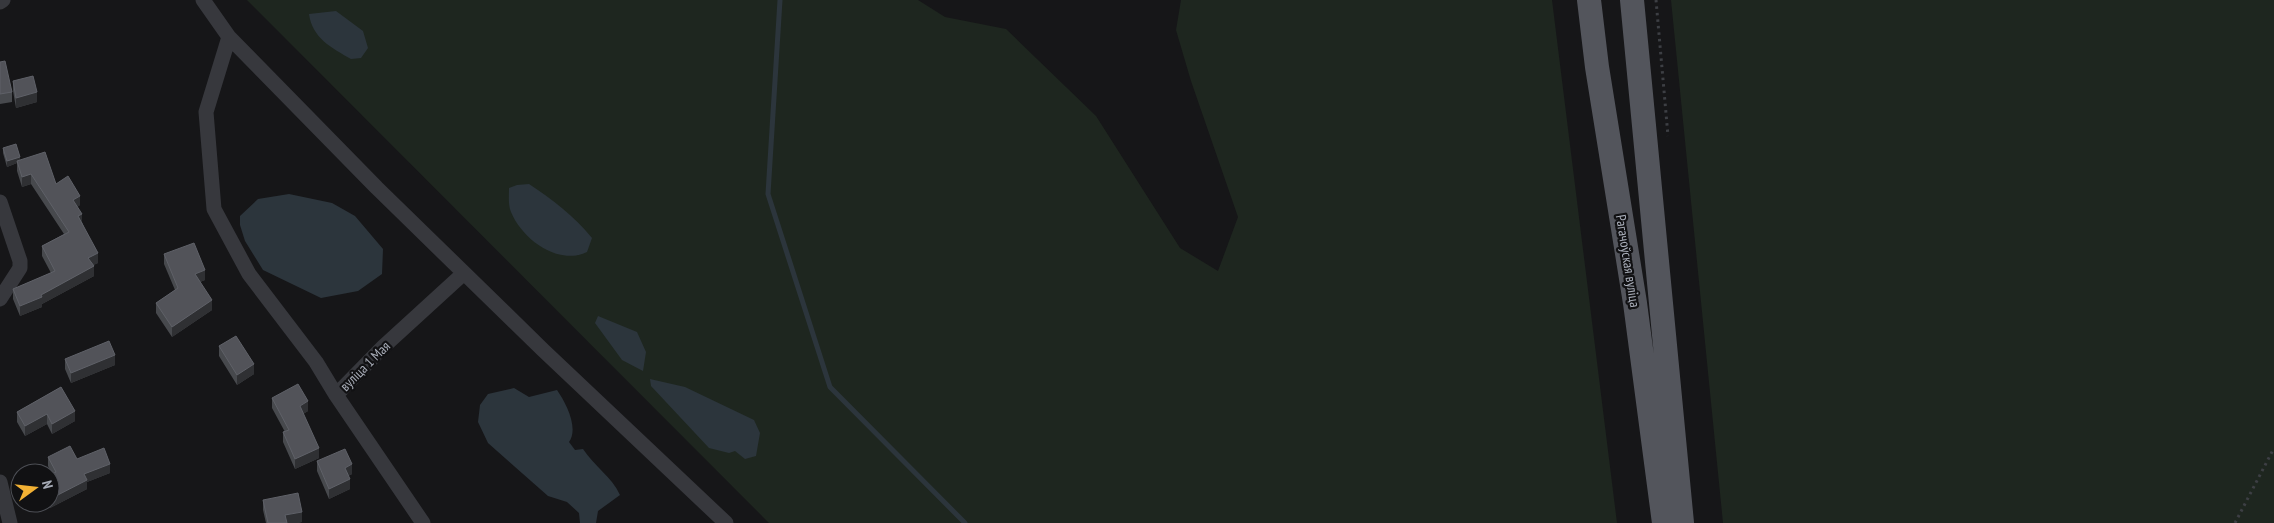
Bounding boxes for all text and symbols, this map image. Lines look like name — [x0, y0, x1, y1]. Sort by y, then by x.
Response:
street label: Рагачоўская вуліца — [1612, 213, 1644, 309]
street label: вуліца 1 Мая — [336, 337, 394, 395]
north arrow — [10, 463, 60, 513]
text: N — [38, 479, 57, 491]

